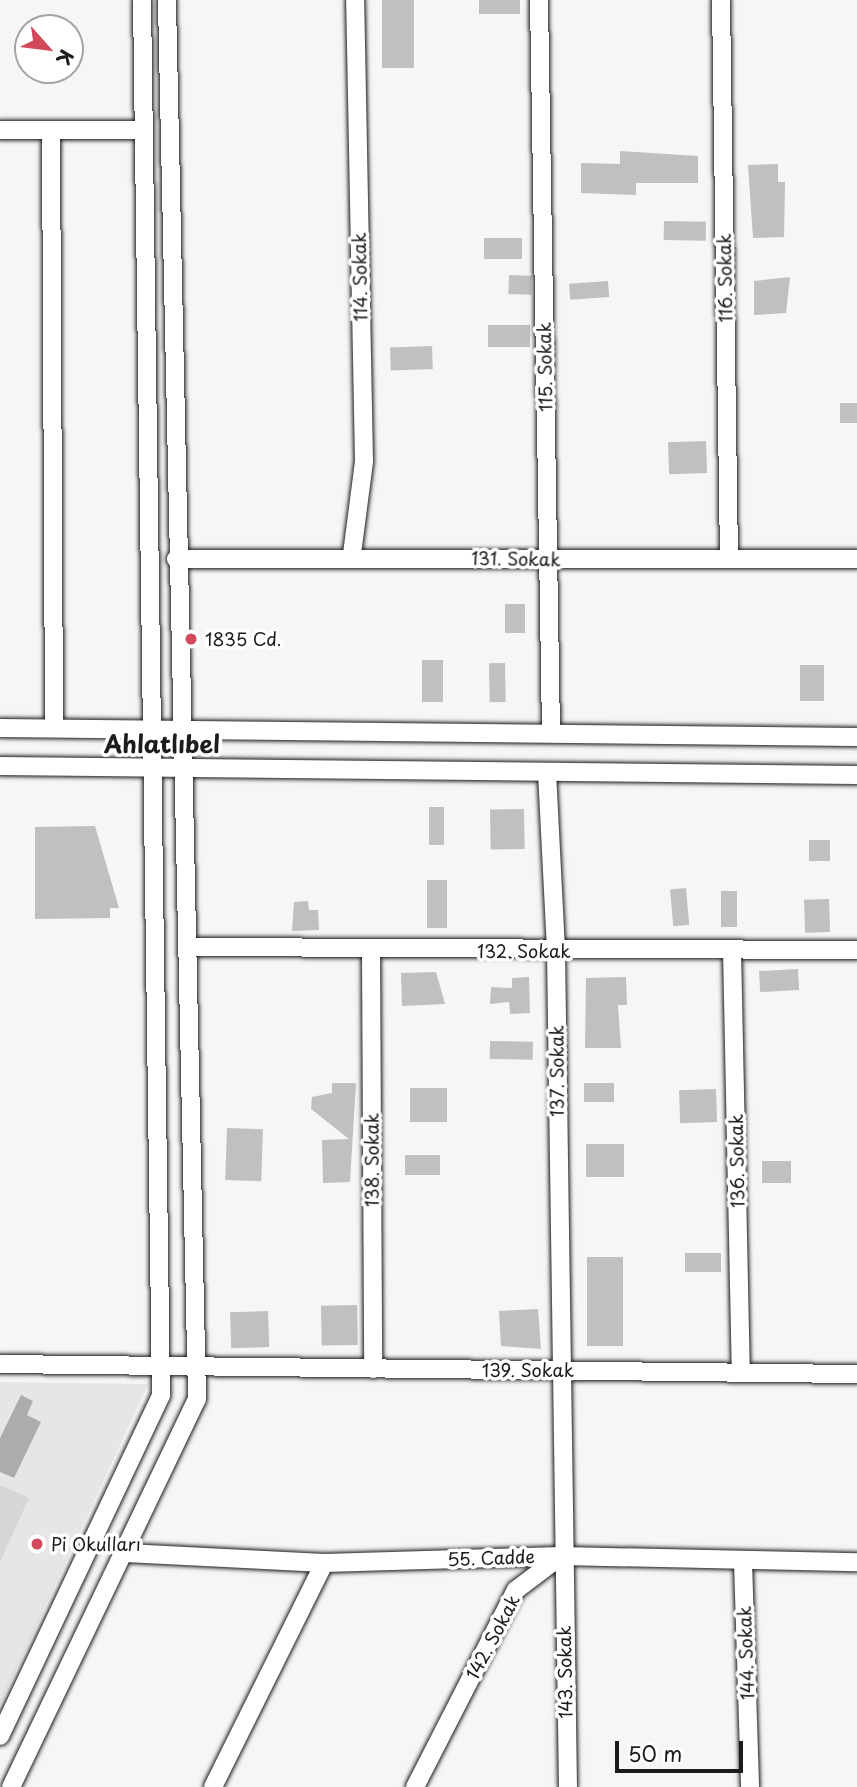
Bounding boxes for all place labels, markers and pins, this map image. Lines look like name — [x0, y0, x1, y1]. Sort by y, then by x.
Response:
place label: 1835 Cd. — [205, 628, 281, 650]
marker: 1835 Cd. — [183, 631, 199, 647]
place label: Pi Okulları — [51, 1533, 141, 1555]
marker: Pi Okulları — [29, 1536, 45, 1552]

